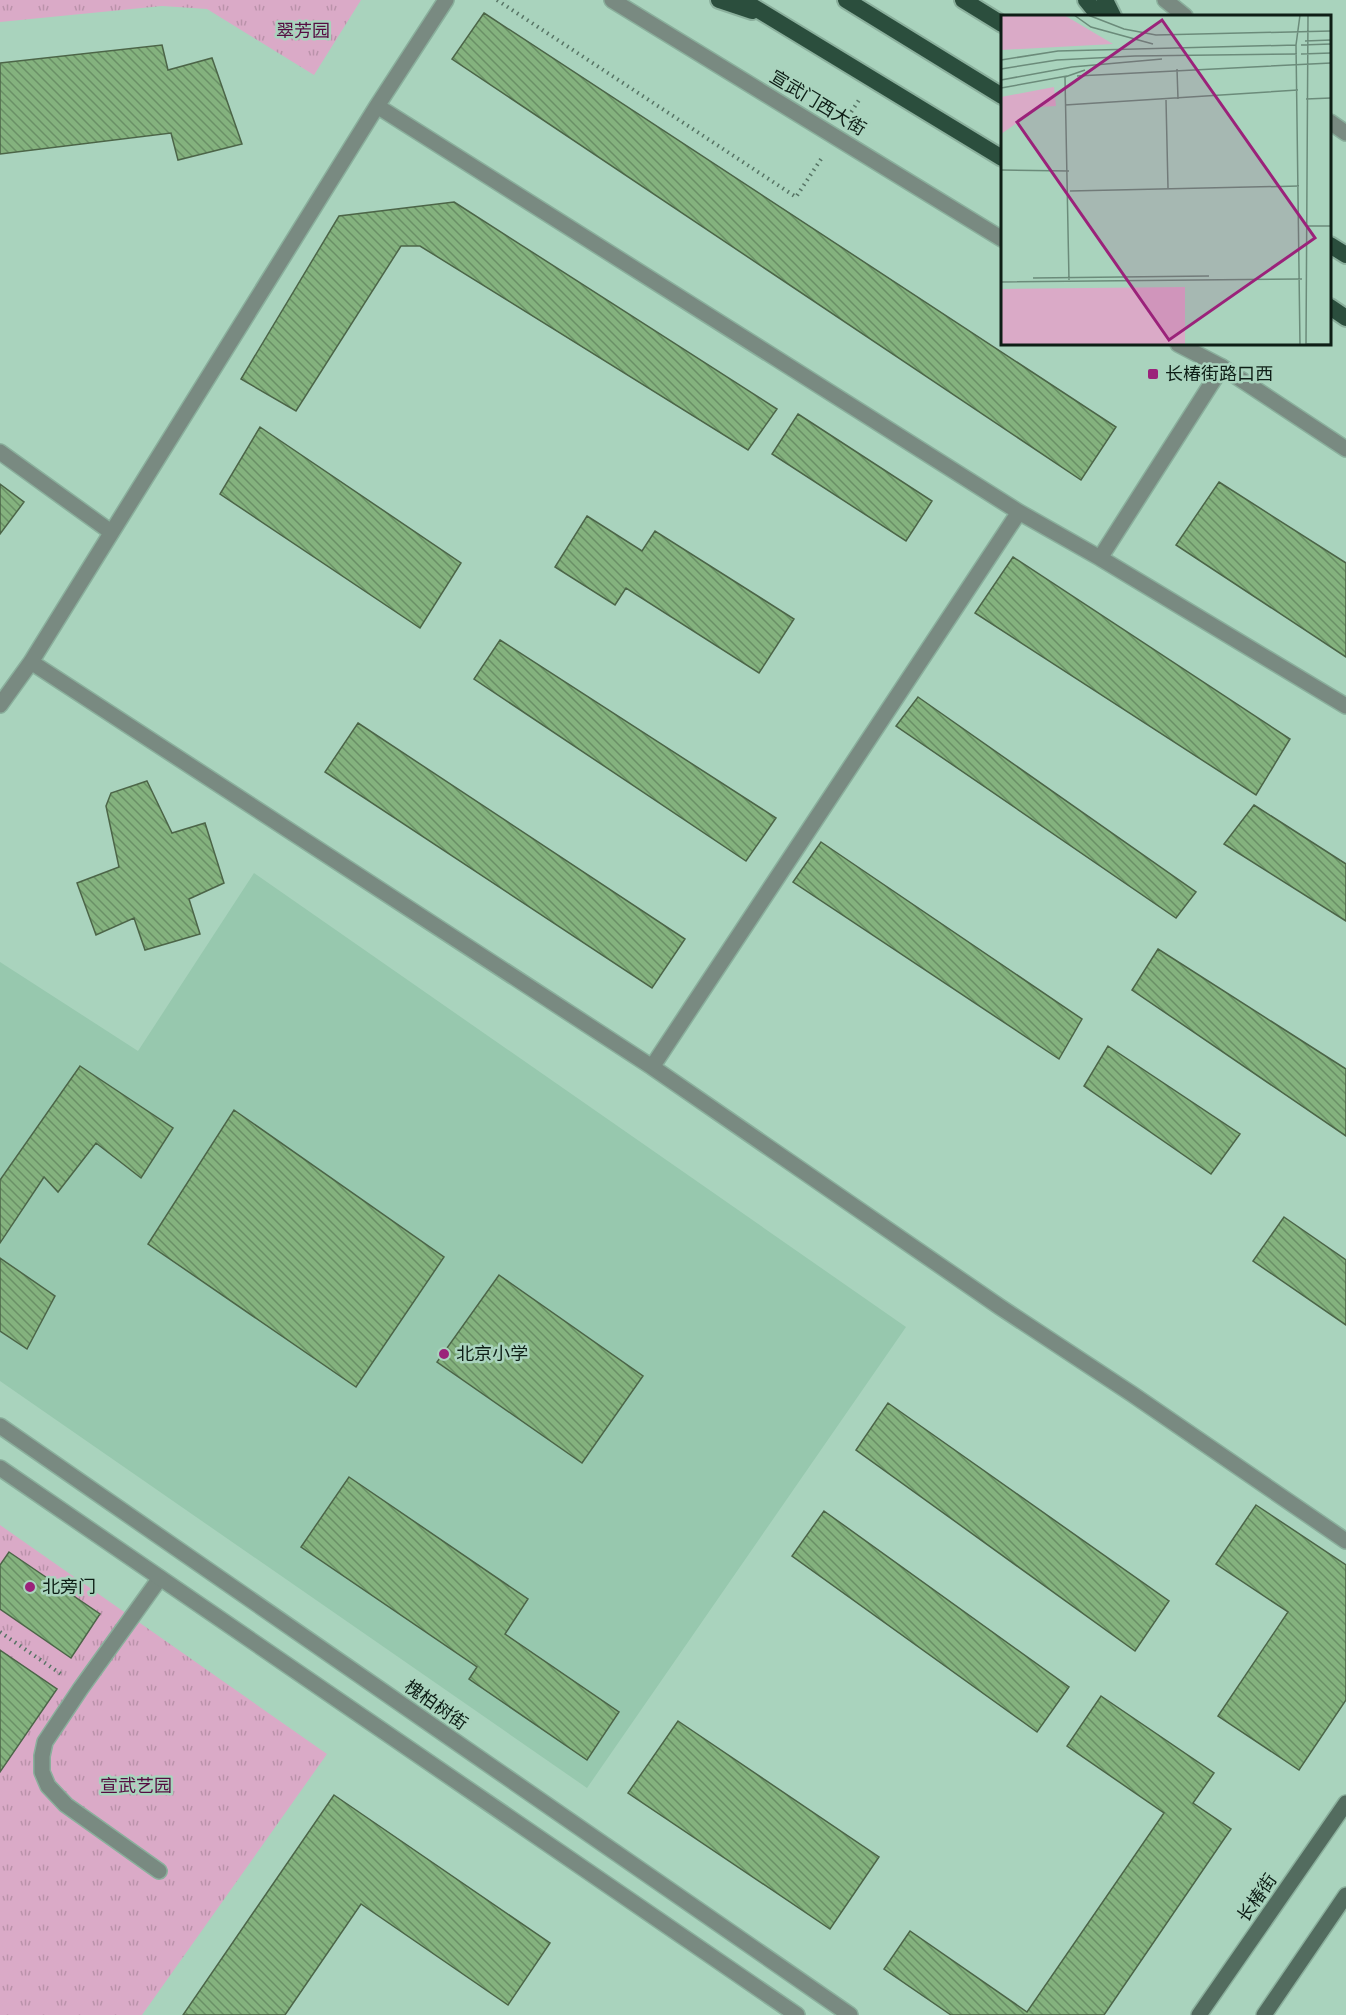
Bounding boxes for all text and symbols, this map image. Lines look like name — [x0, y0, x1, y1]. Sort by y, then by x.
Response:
inset map — [1001, 15, 1331, 345]
park label: 翠芳园 — [276, 17, 330, 44]
street label: 宣武门西大街 — [765, 63, 871, 142]
place label: 长椿街路口西 — [1165, 360, 1273, 387]
marker: 长椿街路口西 — [1146, 367, 1160, 381]
place label: 北京小学 — [456, 1340, 528, 1367]
marker: 北京小学 — [437, 1347, 451, 1361]
place label: 北旁门 — [42, 1573, 96, 1600]
marker: 北旁门 — [23, 1580, 37, 1594]
street label: 槐柏树街 — [399, 1673, 474, 1736]
park label: 宣武艺园 — [100, 1772, 172, 1799]
street label: 长椿街 — [1230, 1868, 1283, 1928]

